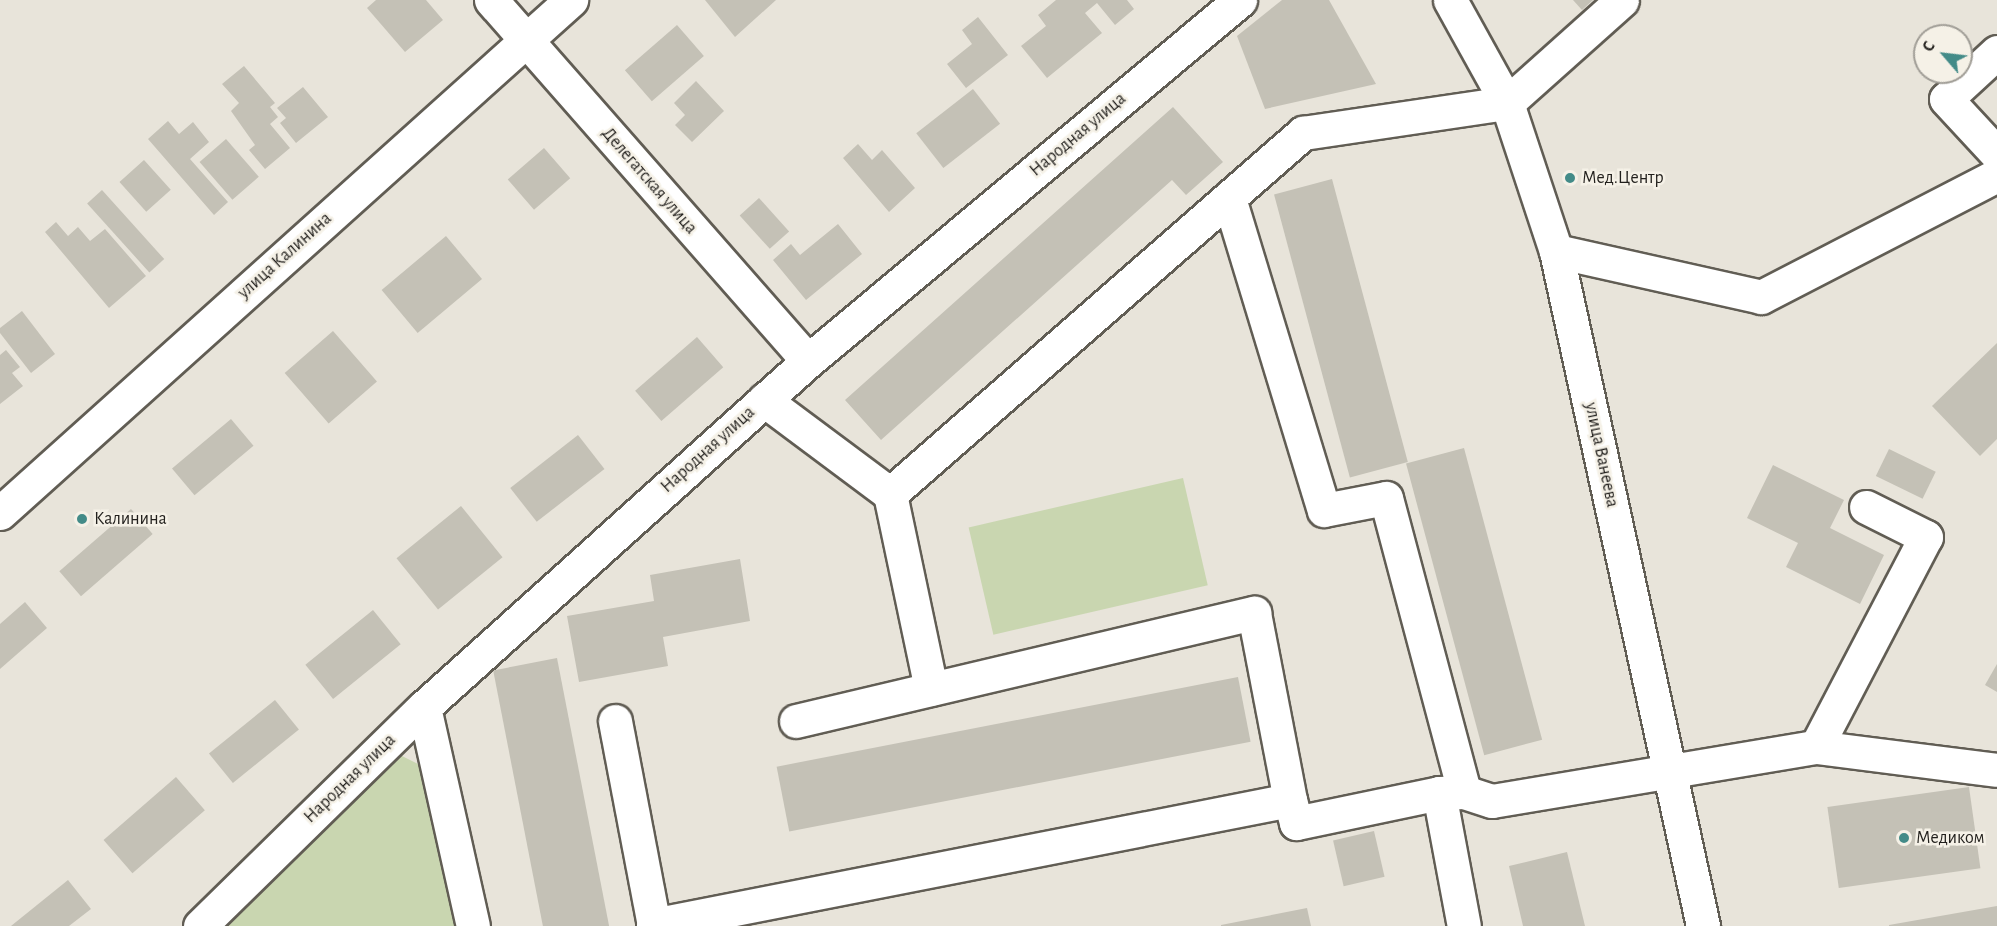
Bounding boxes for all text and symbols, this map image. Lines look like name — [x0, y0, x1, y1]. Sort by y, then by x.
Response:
north arrow — [1913, 24, 1973, 84]
text: С — [1920, 39, 1938, 54]
street label: Народная улица — [1025, 88, 1131, 182]
street label: Делегатская улица — [597, 123, 701, 239]
place label: Мед.Центр — [1582, 167, 1664, 189]
marker: Мед.Центр — [1563, 171, 1577, 185]
street label: улица Калинина — [234, 208, 336, 304]
street label: улица Ванеева — [1579, 401, 1623, 509]
street label: Народная улица — [657, 402, 759, 498]
place label: Калинина — [94, 508, 167, 530]
marker: Калинина — [75, 512, 89, 526]
street label: Народная улица — [300, 730, 400, 828]
place label: Медиком — [1916, 827, 1985, 849]
marker: Медиком — [1897, 831, 1911, 845]

